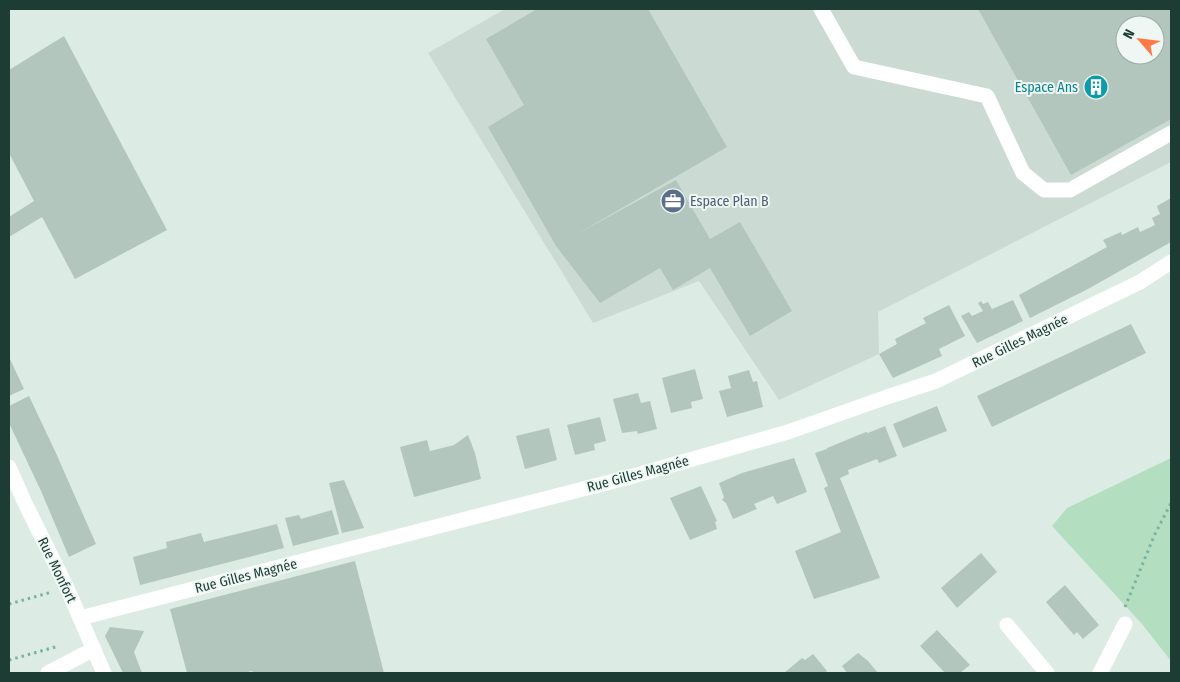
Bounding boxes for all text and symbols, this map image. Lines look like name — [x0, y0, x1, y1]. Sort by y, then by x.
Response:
north arrow — [1115, 15, 1165, 65]
text: N — [1119, 26, 1138, 42]
building icon: Espace Ans — [1083, 74, 1109, 100]
place label: Espace Ans — [1015, 79, 1078, 96]
office icon: Espace Plan B — [660, 188, 686, 214]
place label: Espace Plan B — [690, 193, 769, 210]
street label: Rue Gilles Magnée — [969, 310, 1071, 372]
street label: Rue Gilles Magnée — [585, 452, 691, 496]
street label: Rue Monfort — [34, 534, 80, 606]
street label: Rue Gilles Magnée — [193, 555, 299, 597]

